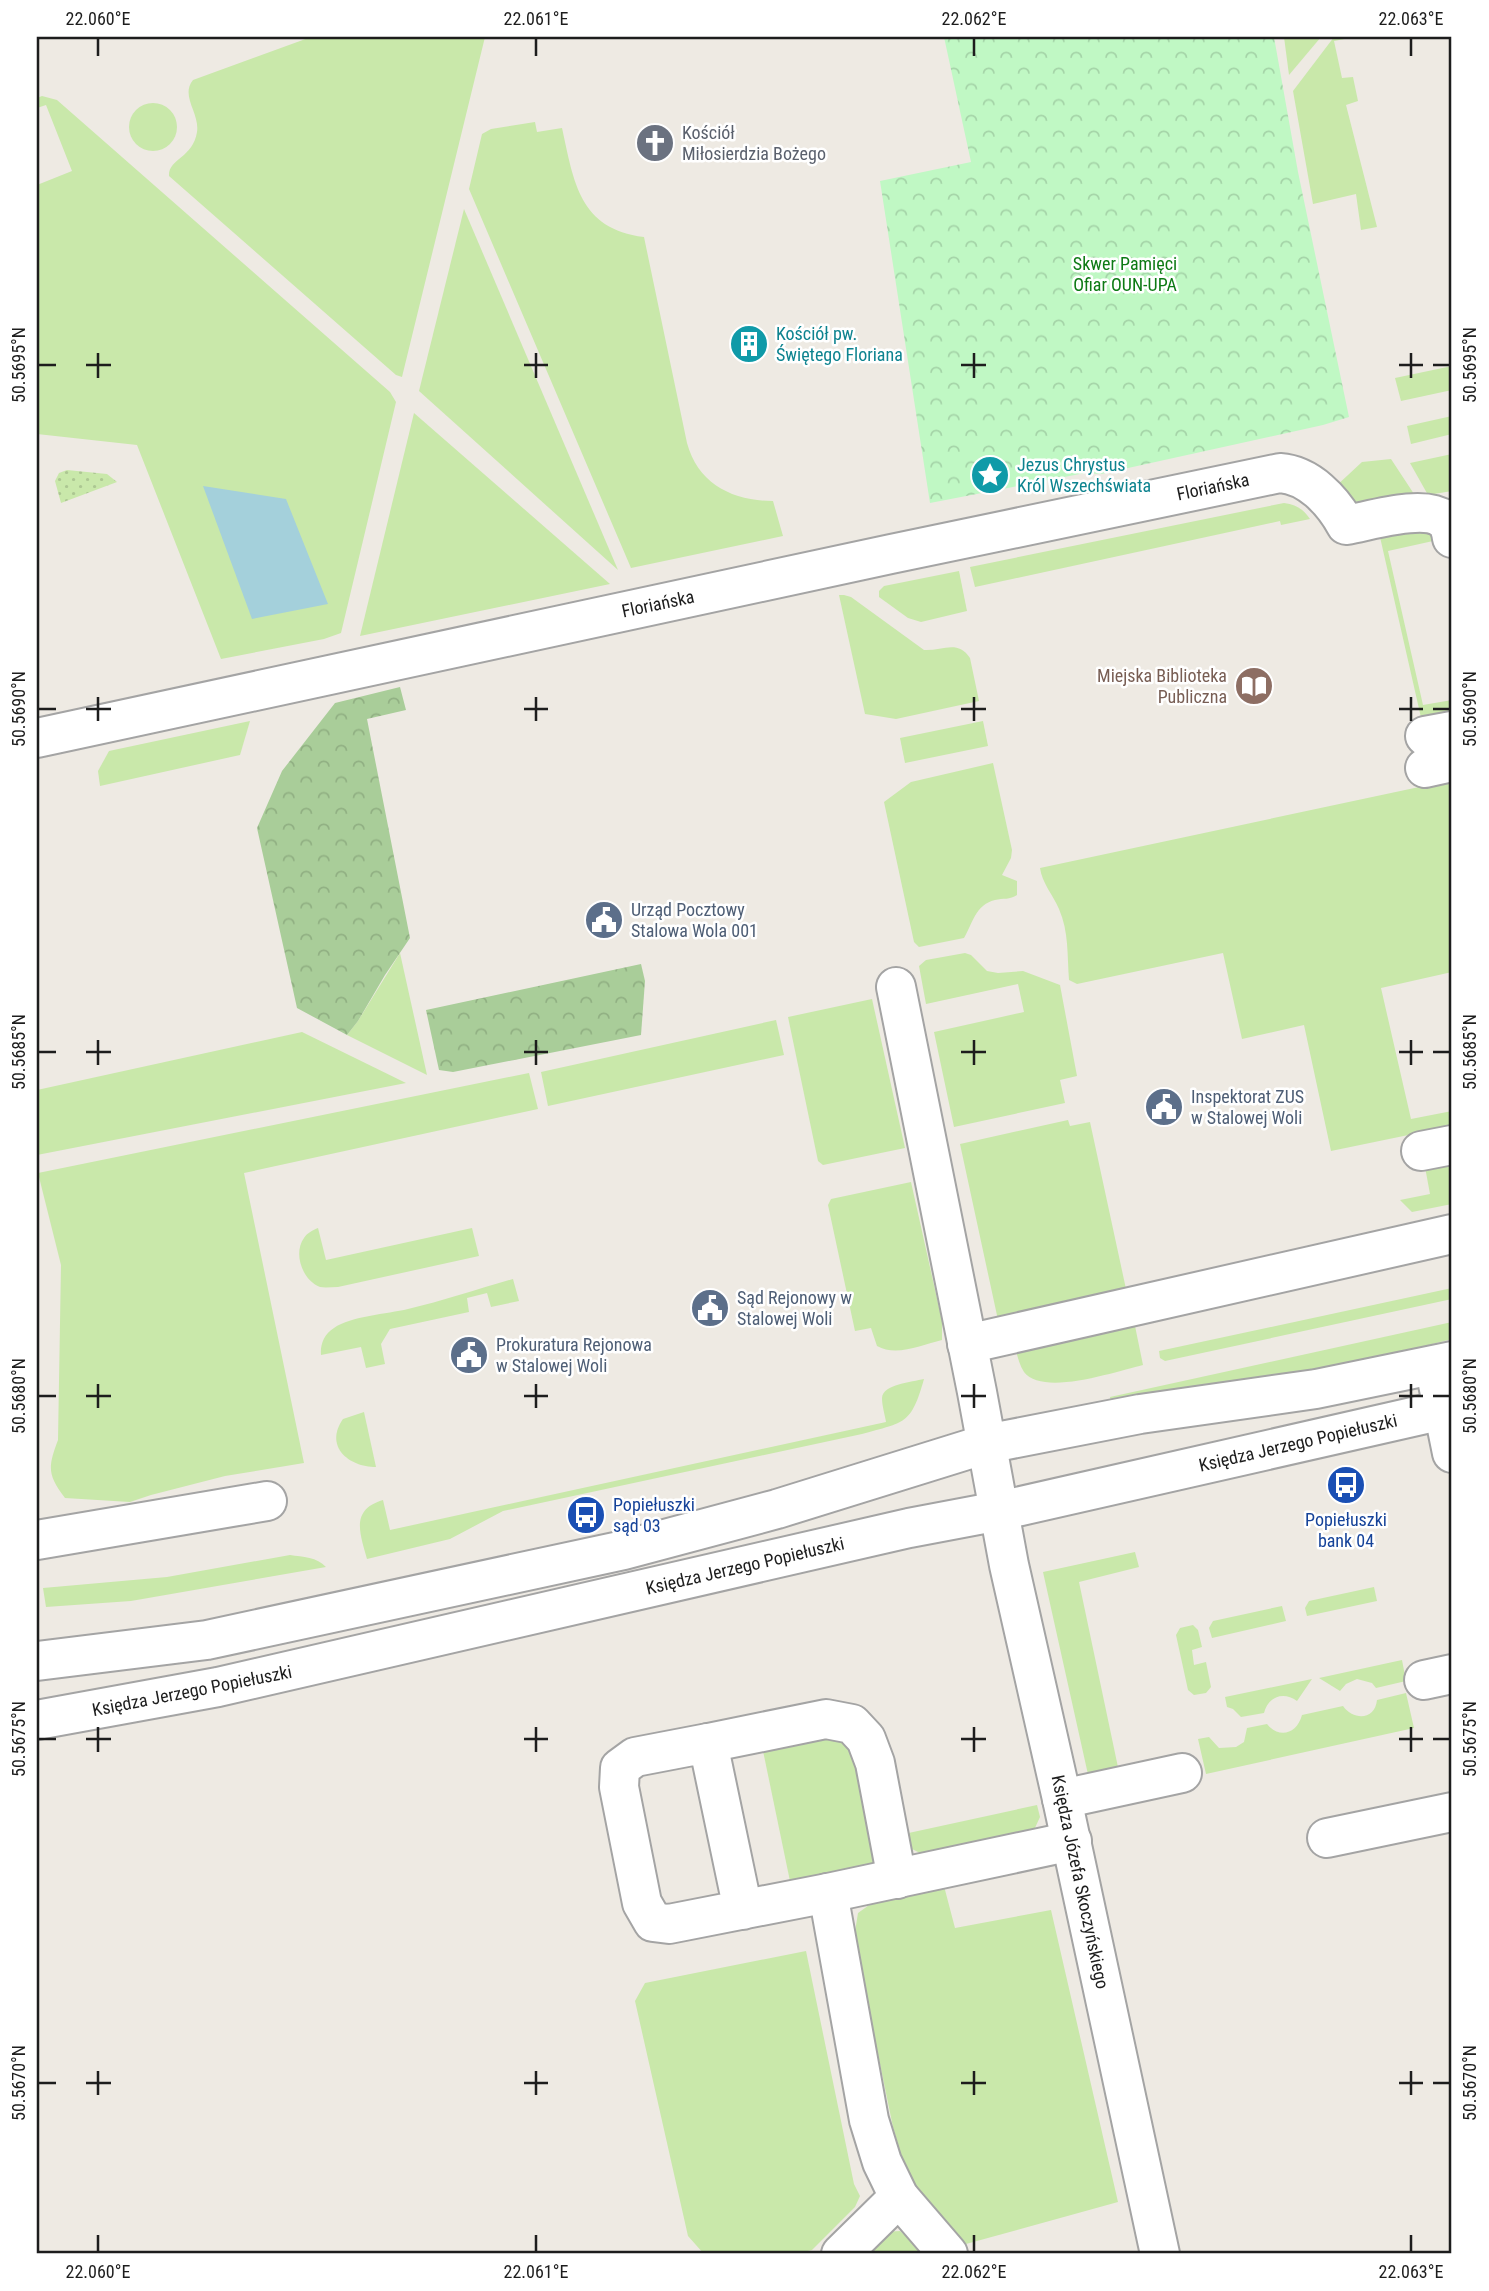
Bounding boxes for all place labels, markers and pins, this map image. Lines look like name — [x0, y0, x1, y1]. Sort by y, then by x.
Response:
church icon: Kościół Miłosierdzia Bożego — [634, 122, 676, 164]
place label: Kościół Miłosierdzia Bożego — [682, 122, 826, 164]
building icon: Kościół pw. Świętego Floriana — [728, 323, 770, 365]
place label: Kościół pw. Świętego Floriana — [776, 323, 903, 365]
place icon: Jezus Chrystus Król Wszechświata — [969, 454, 1011, 496]
place label: Jezus Chrystus Król Wszechświata — [1017, 454, 1151, 496]
place label: Miejska Biblioteka Publiczna — [1097, 665, 1227, 707]
library icon: Miejska Biblioteka Publiczna — [1233, 665, 1275, 707]
public building icon: Urząd Pocztowy Stalowa Wola 001 — [583, 899, 625, 941]
place label: Urząd Pocztowy Stalowa Wola 001 — [631, 899, 758, 941]
public building icon: Inspektorat ZUS w Stalowej Woli — [1143, 1086, 1185, 1128]
place label: Inspektorat ZUS w Stalowej Woli — [1191, 1086, 1304, 1128]
public building icon: Sąd Rejonowy w Stalowej Woli — [689, 1287, 731, 1329]
place label: Sąd Rejonowy w Stalowej Woli — [737, 1287, 852, 1329]
public building icon: Prokuratura Rejonowa w Stalowej Woli — [448, 1334, 490, 1376]
place label: Prokuratura Rejonowa w Stalowej Woli — [496, 1334, 652, 1376]
bus stop icon: Popiełuszki bank 04 — [1325, 1464, 1367, 1506]
bus stop icon: Popiełuszki sąd 03 — [565, 1494, 607, 1536]
place label: Popiełuszki sąd 03 — [613, 1494, 695, 1536]
place label: Popiełuszki bank 04 — [1305, 1509, 1387, 1551]

